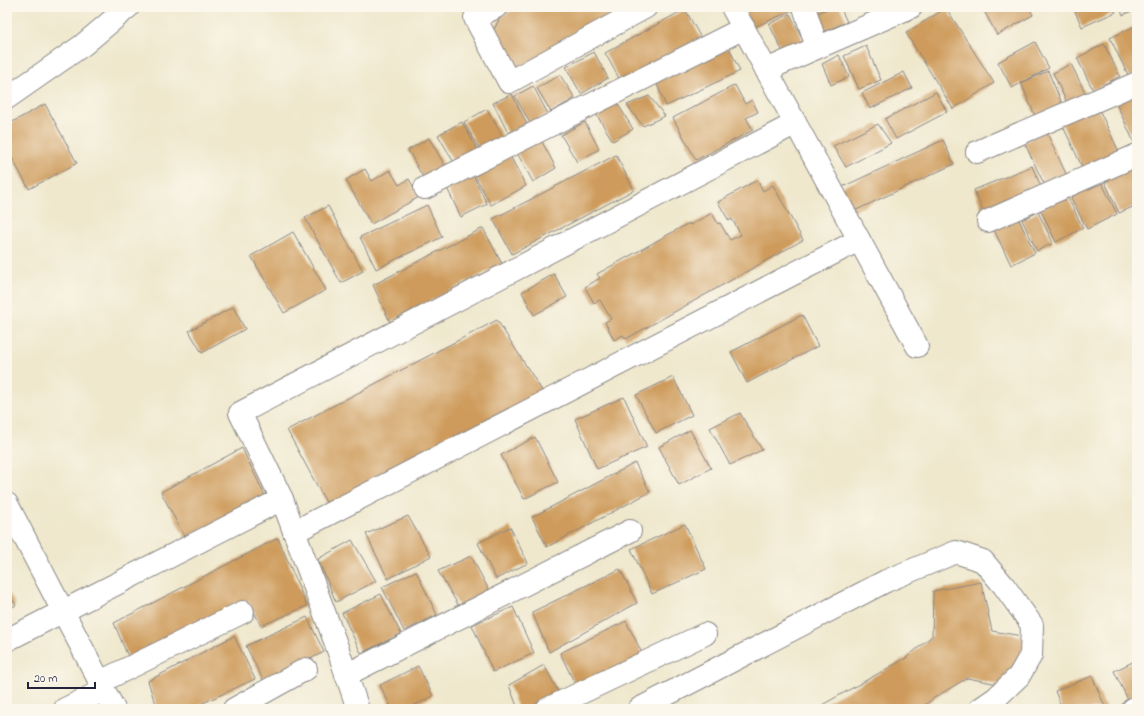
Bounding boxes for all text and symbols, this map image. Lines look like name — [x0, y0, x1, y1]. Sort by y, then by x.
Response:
scale bar — [28, 664, 95, 690]
text: 20 m — [34, 670, 57, 688]

